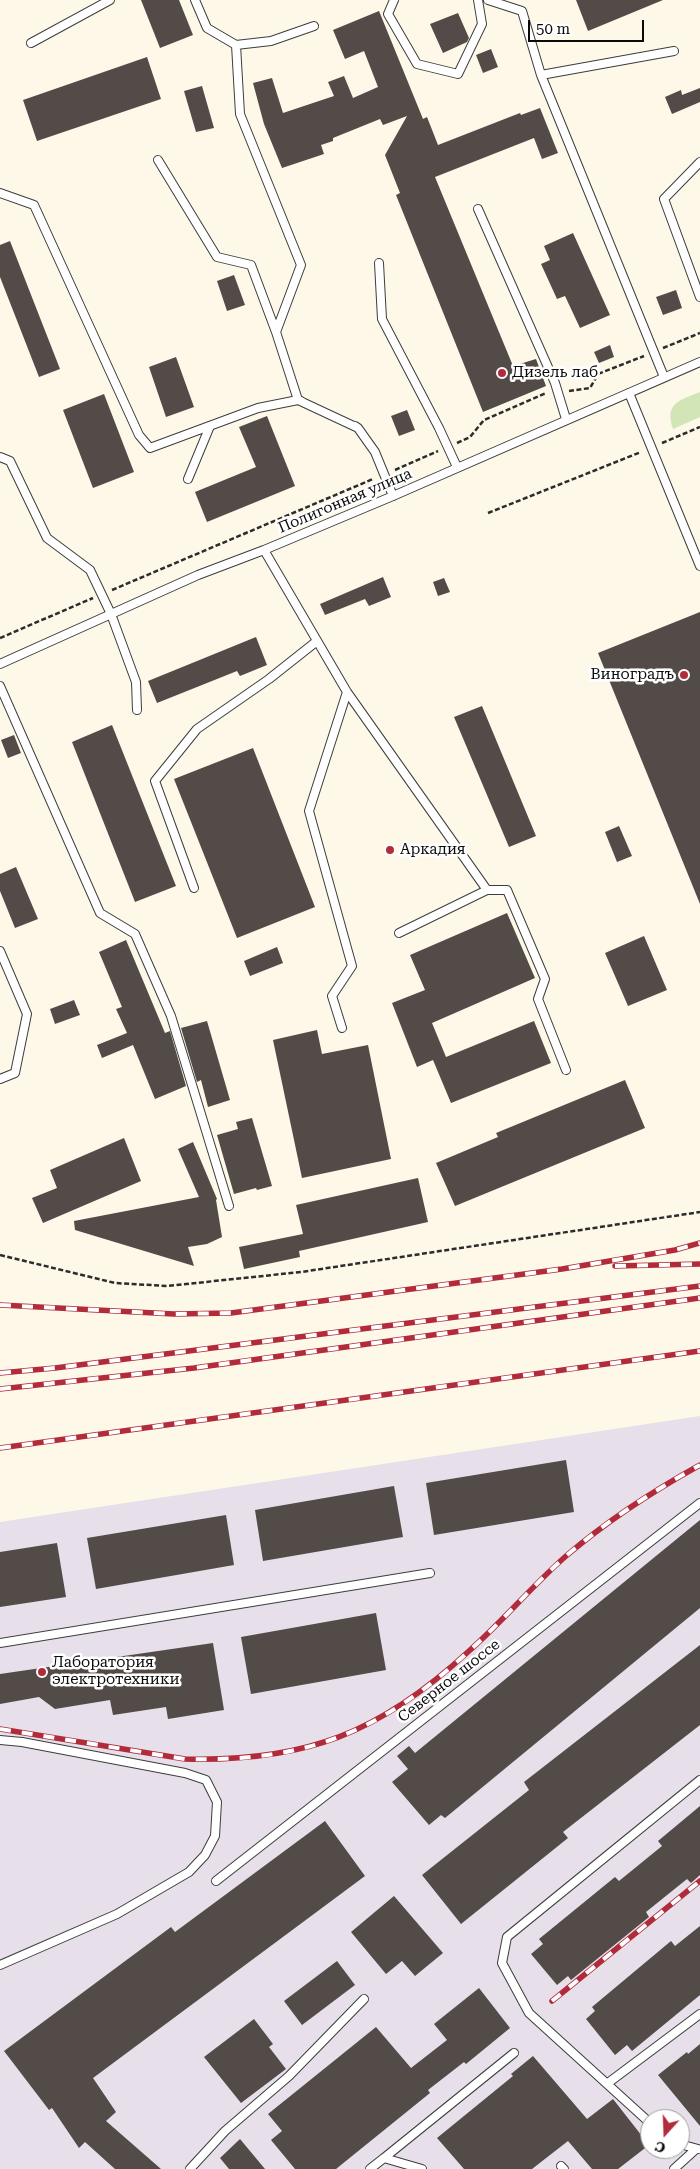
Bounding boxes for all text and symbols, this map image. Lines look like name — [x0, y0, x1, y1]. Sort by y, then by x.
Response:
scale bar — [530, 10, 646, 42]
text: 50 m — [536, 20, 570, 38]
place label: Дизель лаб — [512, 364, 598, 382]
marker: Дизель лаб — [496, 367, 508, 379]
street label: Полигонная улица — [275, 465, 415, 537]
place label: Виноградъ — [591, 666, 674, 684]
marker: Виноградъ — [678, 669, 690, 681]
place label: Аркадия — [400, 841, 466, 859]
marker: Аркадия — [384, 844, 396, 856]
street label: Северное шоссе — [394, 1636, 504, 1726]
place label: Лаборатория электротехники — [52, 1654, 179, 1689]
marker: Лаборатория электротехники — [36, 1666, 48, 1678]
north arrow — [640, 2109, 690, 2159]
text: С — [653, 2138, 668, 2156]

